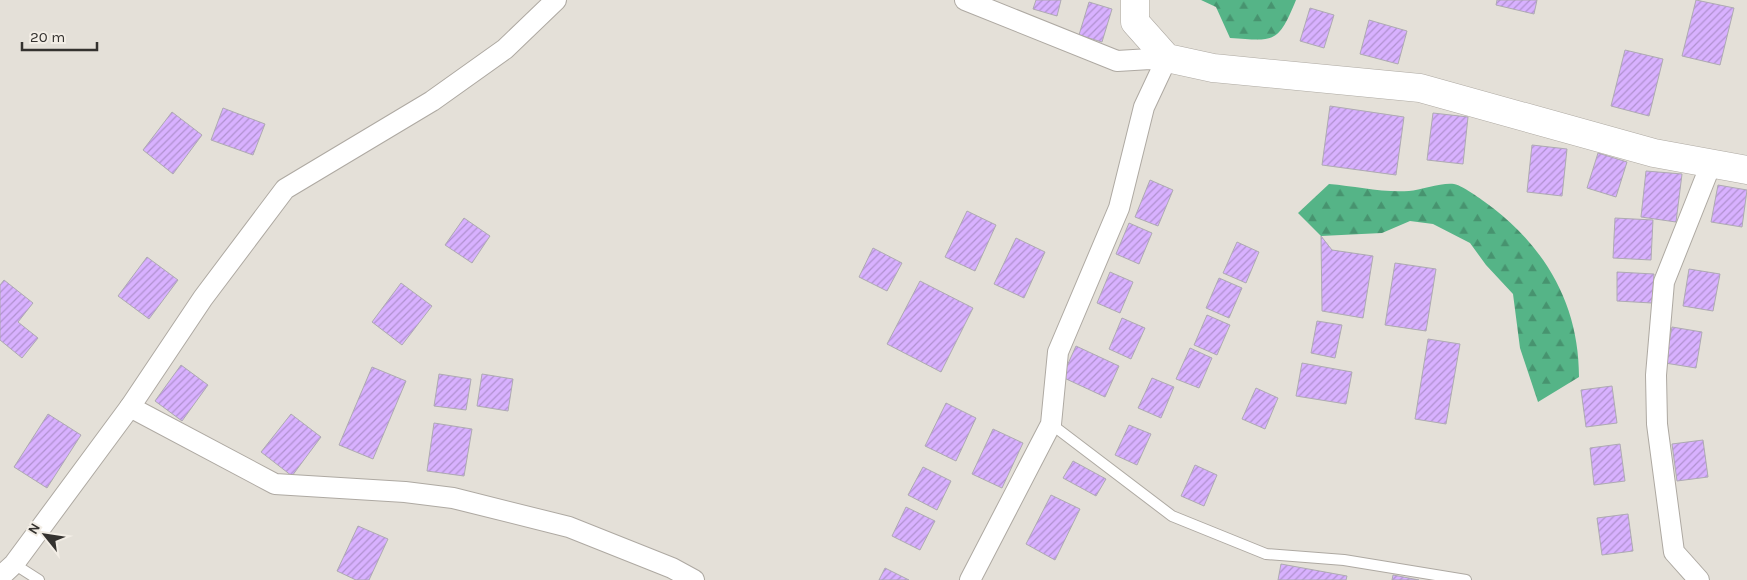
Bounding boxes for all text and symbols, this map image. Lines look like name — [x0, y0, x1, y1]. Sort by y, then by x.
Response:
scale bar — [22, 20, 98, 52]
text: 20 m — [30, 28, 65, 46]
north arrow — [20, 510, 70, 560]
text: N — [24, 520, 44, 537]

